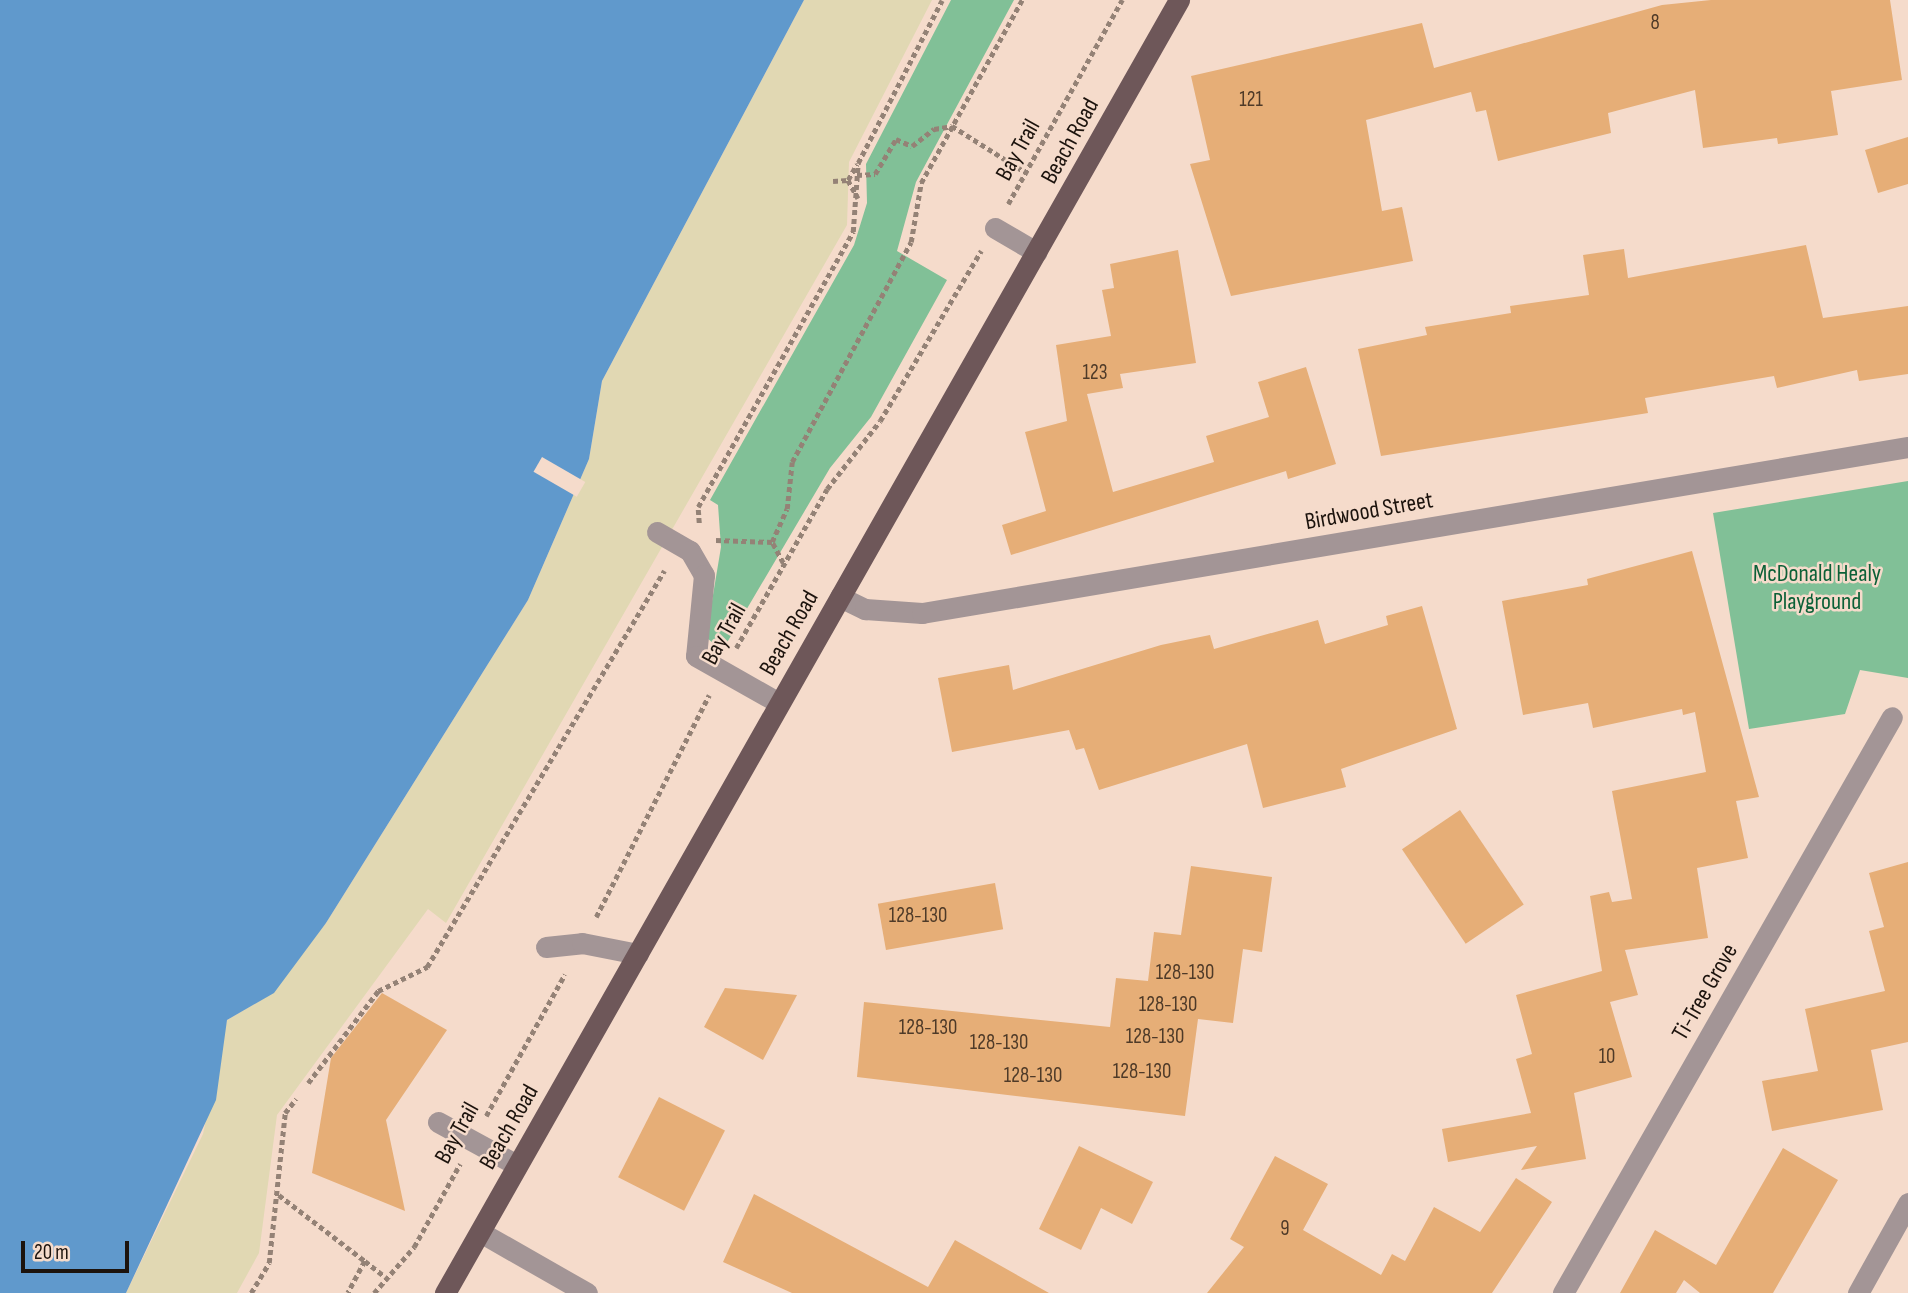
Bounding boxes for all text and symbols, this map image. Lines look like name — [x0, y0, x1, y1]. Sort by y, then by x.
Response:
house number: 8 — [1650, 10, 1660, 36]
house number: 121 — [1239, 87, 1263, 113]
street label: Beach Road — [1035, 93, 1105, 189]
street label: Bay Trail — [990, 114, 1046, 186]
house number: 123 — [1082, 360, 1108, 386]
street label: Birdwood Street — [1303, 486, 1435, 536]
park label: McDonald Healy Playground — [1753, 560, 1881, 616]
street label: Beach Road — [753, 585, 825, 681]
street label: Bay Trail — [696, 598, 752, 670]
house number: 128-130 — [889, 903, 947, 929]
street label: Ti-Tree Grove — [1666, 939, 1744, 1045]
house number: 128-130 — [1156, 960, 1214, 986]
house number: 128-130 — [1139, 992, 1197, 1018]
house number: 128-130 — [899, 1015, 957, 1041]
house number: 128-130 — [1126, 1024, 1184, 1050]
house number: 128-130 — [970, 1030, 1028, 1056]
house number: 10 — [1599, 1044, 1615, 1070]
house number: 128-130 — [1113, 1059, 1171, 1085]
house number: 128-130 — [1004, 1063, 1062, 1089]
street label: Beach Road — [473, 1079, 545, 1175]
street label: Bay Trail — [429, 1097, 485, 1169]
house number: 9 — [1280, 1216, 1290, 1242]
scale bar — [24, 1226, 133, 1270]
text: 20 m — [34, 1240, 69, 1265]

